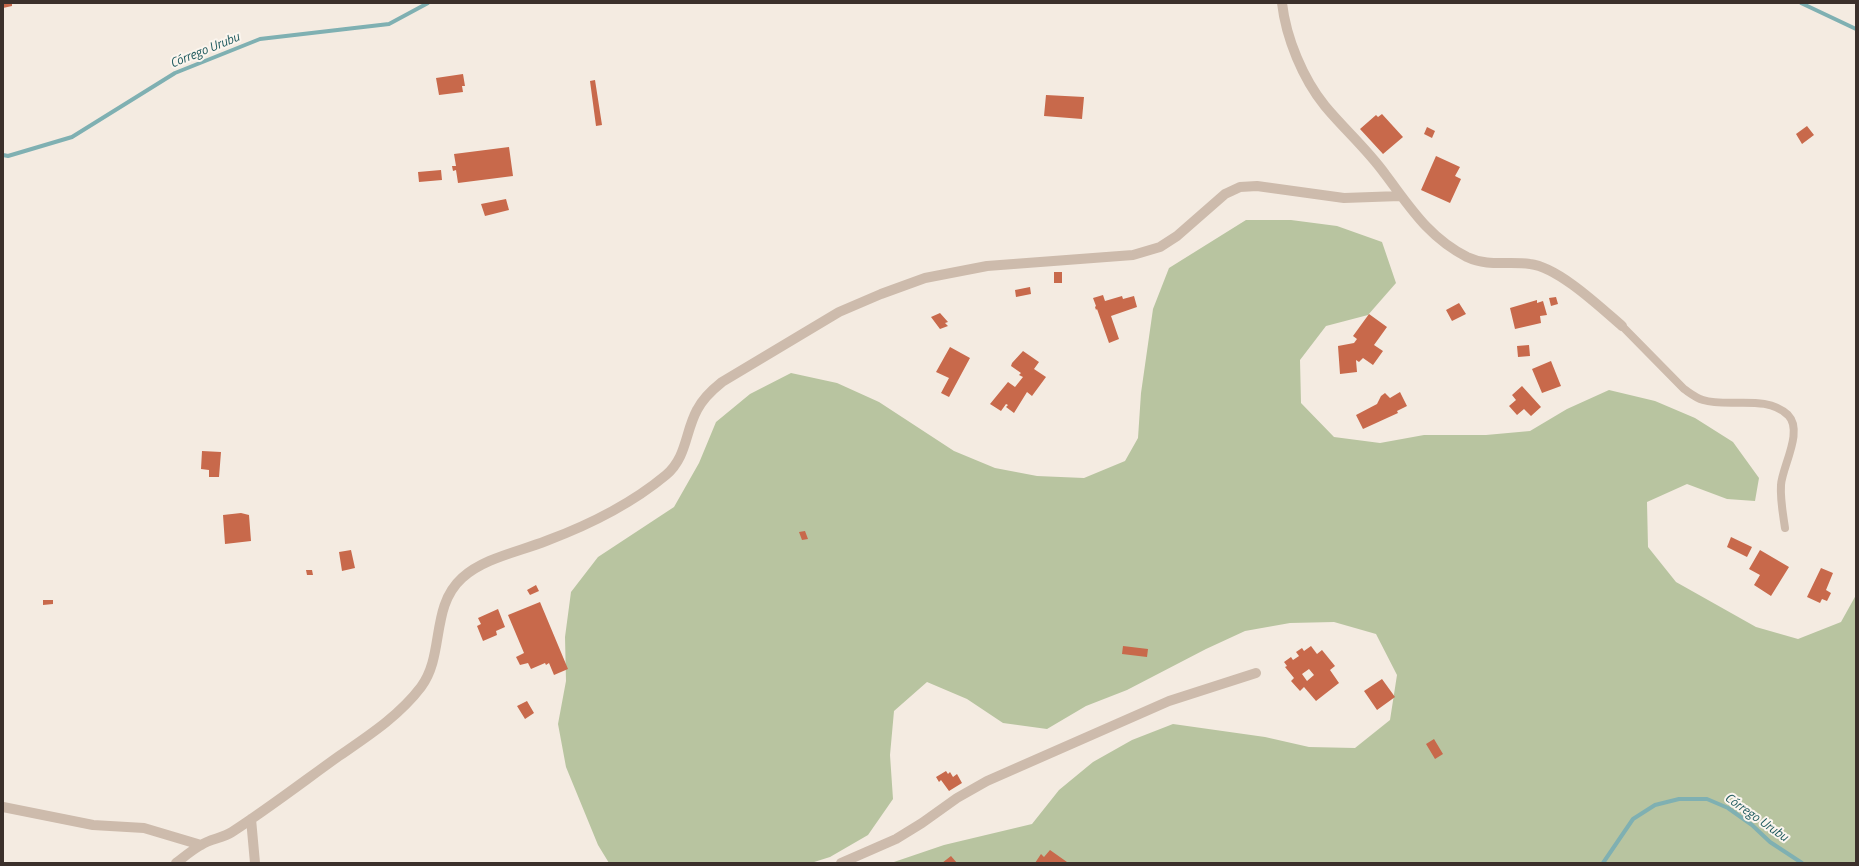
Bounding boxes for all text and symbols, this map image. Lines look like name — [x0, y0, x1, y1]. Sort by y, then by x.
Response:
water label: Córrego Urubu — [168, 30, 242, 72]
water label: Córrego Urubu — [1721, 791, 1791, 845]

